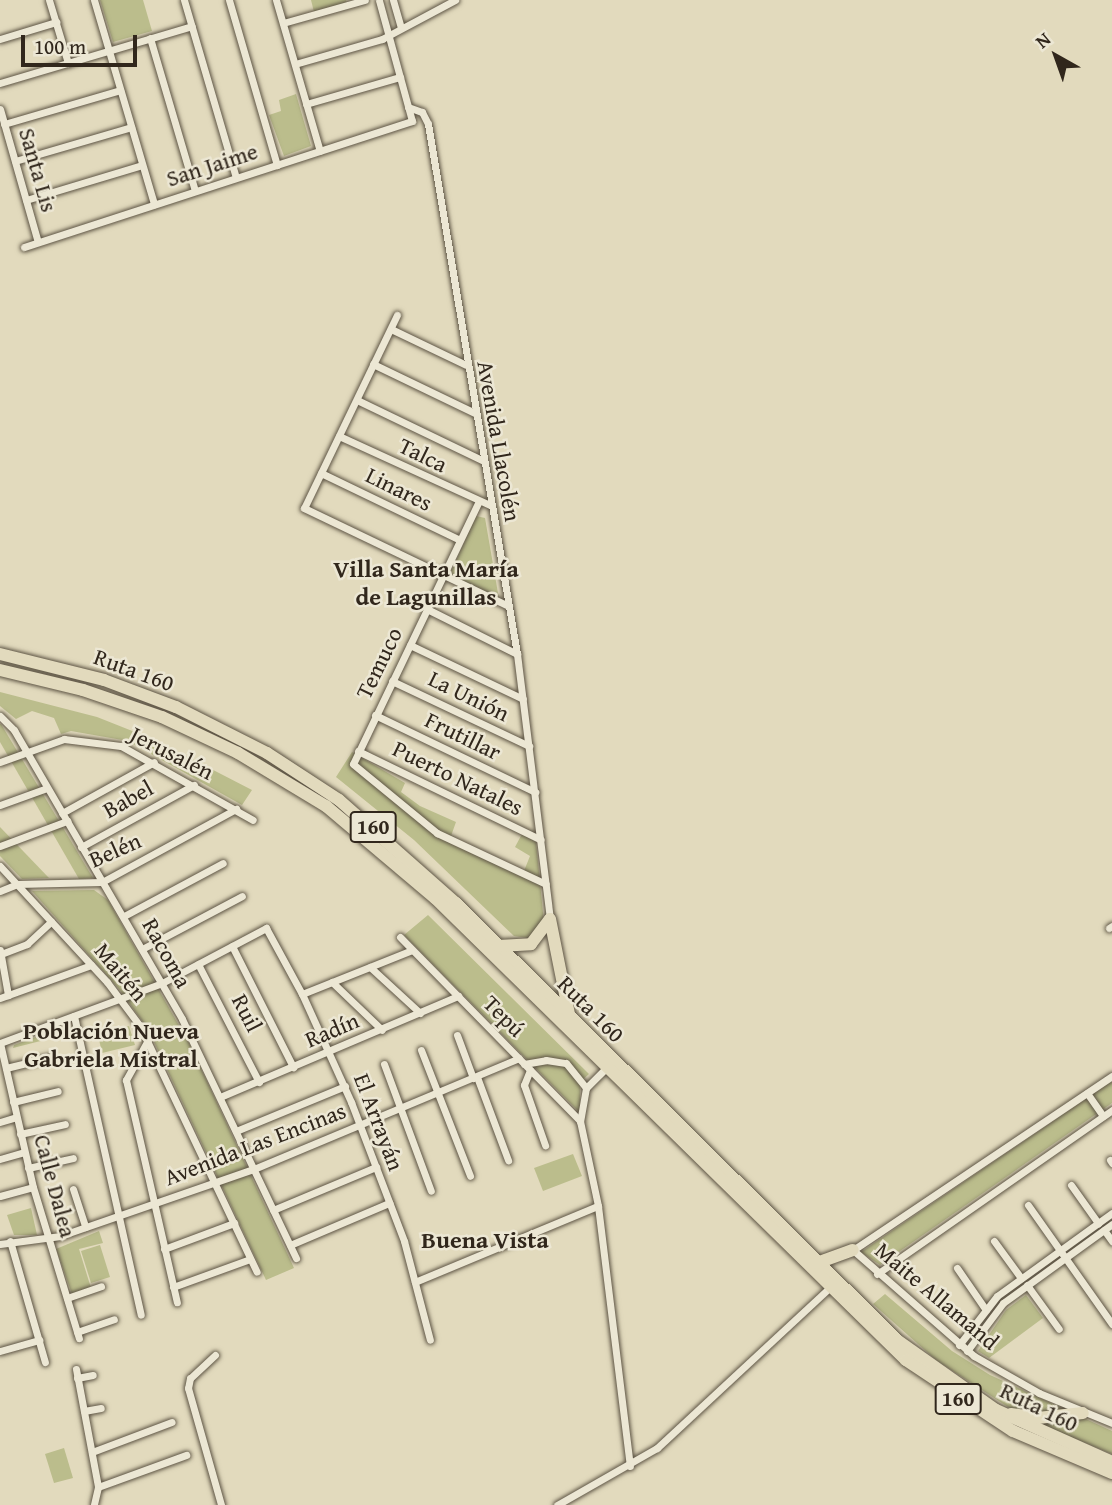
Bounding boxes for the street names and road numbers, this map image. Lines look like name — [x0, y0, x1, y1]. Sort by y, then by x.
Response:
street label: Santa Lis — [13, 125, 63, 215]
street label: San Jaime — [163, 137, 261, 193]
street label: Avenida Llacolén — [471, 358, 527, 524]
street label: Talca — [394, 432, 452, 478]
street label: Linares — [361, 461, 437, 517]
street label: Temuco — [350, 623, 408, 703]
street label: Ruta 160 — [90, 643, 178, 697]
street label: La Unión — [424, 665, 514, 727]
street label: Frutillar — [421, 706, 505, 766]
street label: Jerusalén — [126, 720, 218, 786]
street label: Puerto Natales — [388, 735, 528, 821]
street label: Babel — [98, 774, 158, 824]
road number: 160 — [348, 810, 398, 844]
street label: Belén — [85, 826, 145, 874]
street label: Racoma — [137, 913, 197, 993]
street label: Maitén — [89, 937, 153, 1007]
street label: Ruta 160 — [552, 970, 630, 1048]
street label: Tepú — [477, 989, 531, 1043]
street label: Ruil — [226, 990, 268, 1036]
street label: Radín — [301, 1006, 363, 1054]
street label: El Arrayán — [348, 1069, 410, 1175]
street label: Avenida Las Encinas — [160, 1097, 350, 1191]
street label: Calle Dalea — [28, 1132, 82, 1240]
street label: Maite Allamand — [870, 1236, 1004, 1356]
street label: Ruta 160 — [996, 1376, 1082, 1438]
road number: 160 — [934, 1382, 982, 1416]

